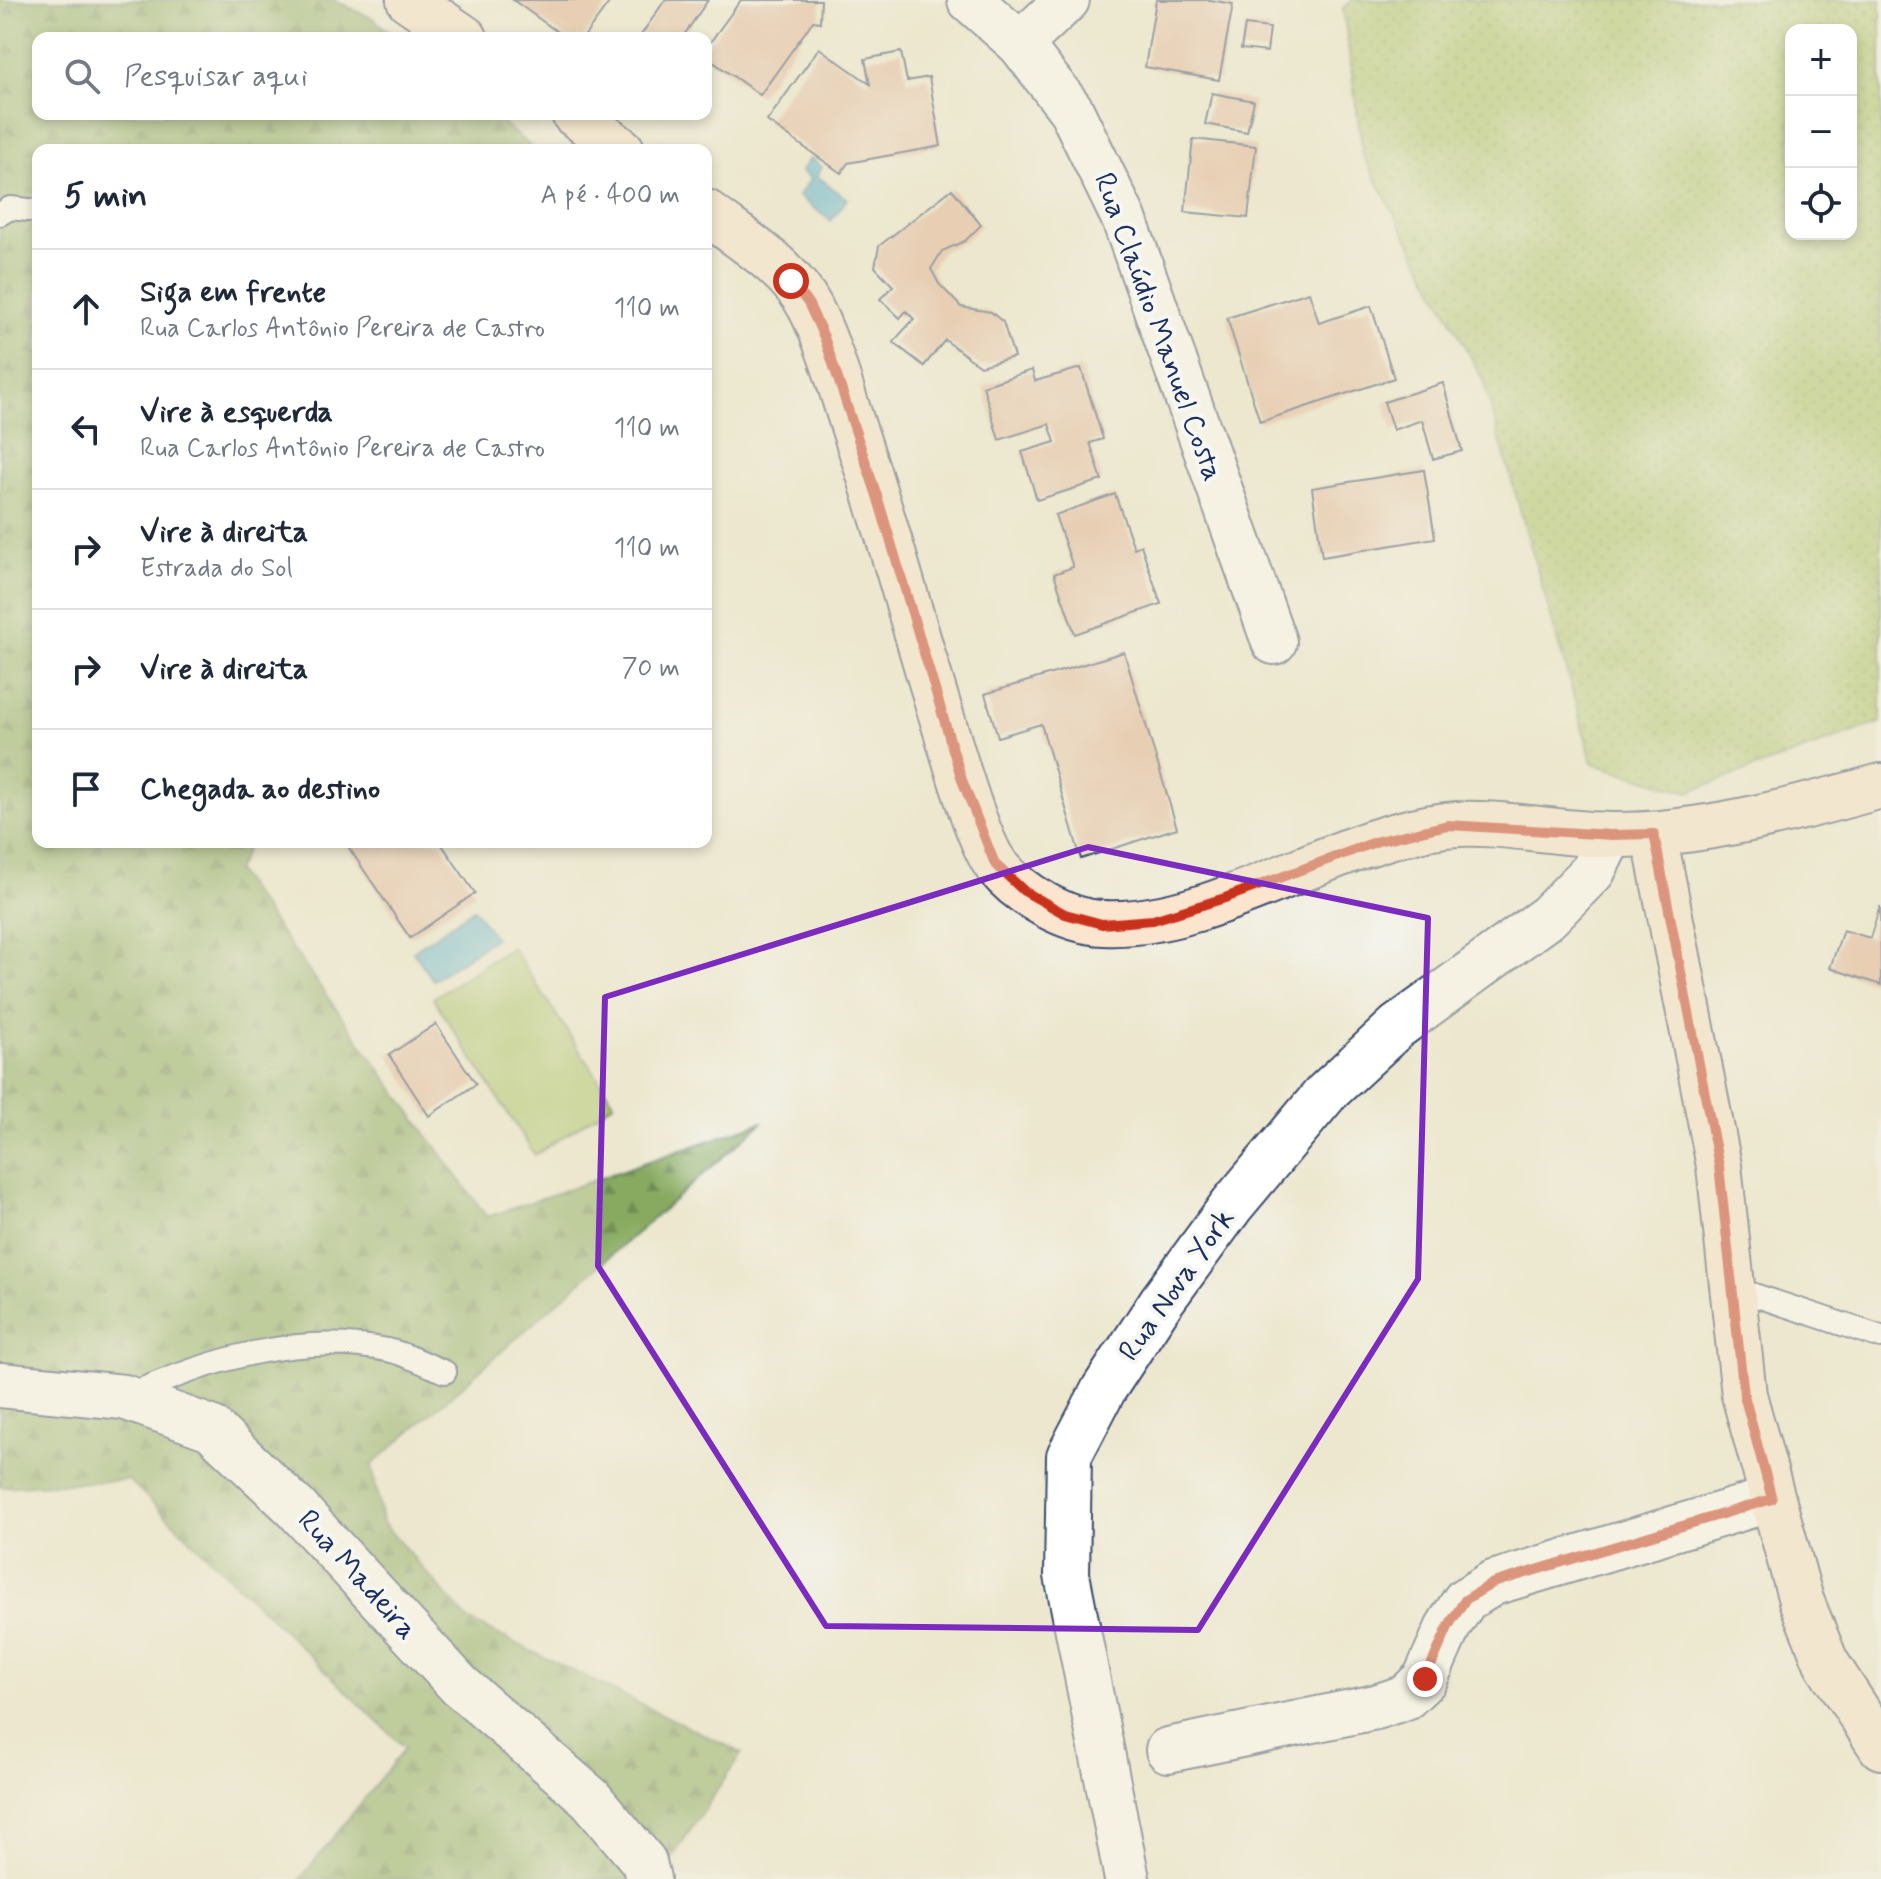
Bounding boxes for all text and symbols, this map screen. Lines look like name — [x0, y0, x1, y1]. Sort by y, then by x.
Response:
map controls — [1785, 24, 1857, 240]
button: + — [1785, 24, 1857, 96]
search box — [32, 32, 712, 120]
icon: search — [60, 54, 104, 98]
text: Pesquisar aqui — [124, 57, 308, 96]
button: − — [1785, 96, 1857, 168]
street label: Rua Claúdio Manuel Costa — [1084, 167, 1232, 487]
button: locate — [1785, 168, 1857, 240]
text: 5 min — [64, 174, 147, 219]
text: A pé · 400 m — [541, 179, 680, 213]
route start — [773, 263, 809, 299]
text: Siga em frente — [140, 273, 326, 312]
icon: ahead — [64, 287, 108, 331]
text: 110 m — [614, 292, 680, 326]
text: Rua Carlos Antônio Pereira de Castro — [140, 312, 545, 346]
text: Vire à esquerda — [140, 393, 333, 432]
icon: left — [64, 407, 108, 451]
text: 110 m — [614, 412, 680, 446]
text: Rua Carlos Antônio Pereira de Castro — [140, 432, 545, 466]
text: Vire à direita — [140, 513, 308, 552]
icon: right — [64, 527, 108, 571]
text: 110 m — [614, 532, 680, 566]
text: Estrada do Sol — [140, 552, 293, 586]
icon: right — [64, 647, 108, 691]
text: Vire à direita — [140, 650, 308, 689]
text: 70 m — [622, 652, 680, 686]
icon: arrive — [64, 767, 108, 811]
text: Chegada ao destino — [140, 770, 380, 809]
street label: Rua Nova York — [1110, 1201, 1244, 1369]
street label: Rua Madeira — [288, 1502, 426, 1648]
route end — [1407, 1661, 1443, 1697]

